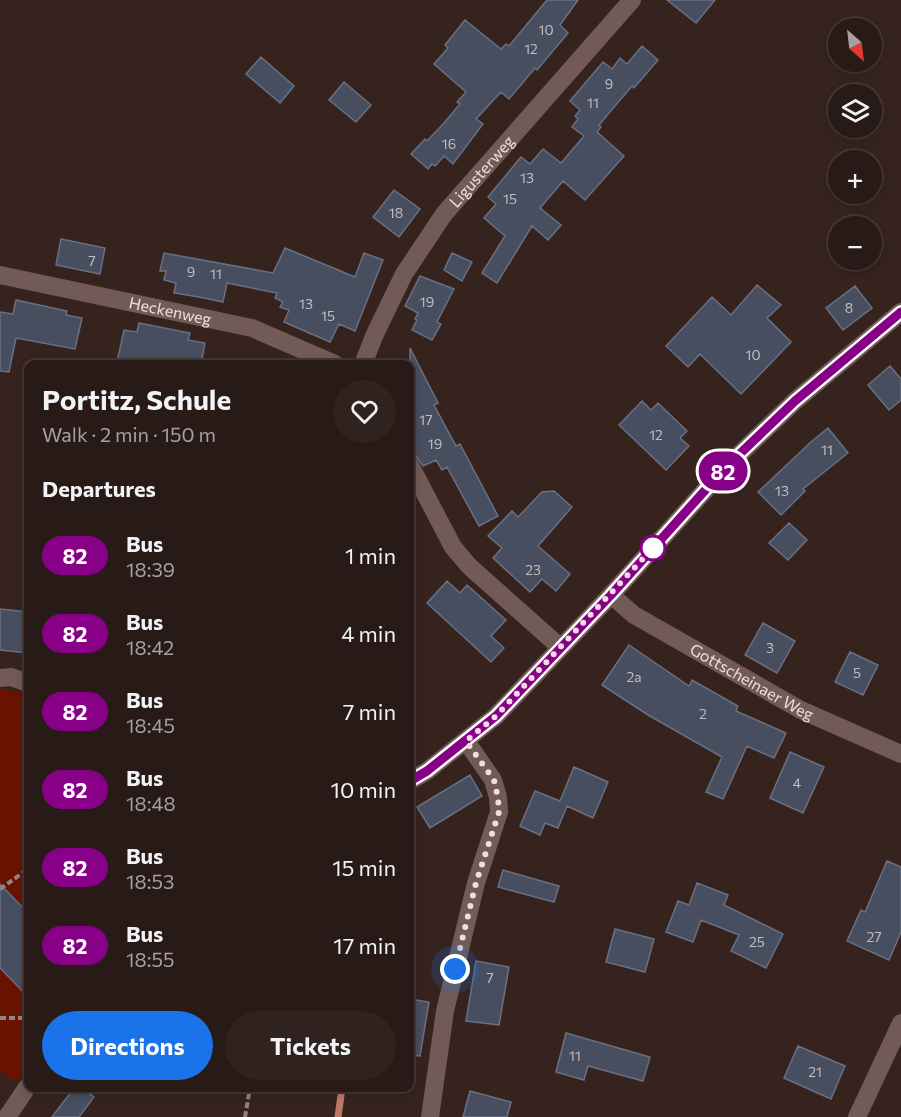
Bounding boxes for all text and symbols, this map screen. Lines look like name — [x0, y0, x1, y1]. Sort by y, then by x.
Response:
north arrow — [828, 18, 882, 72]
map controls — [828, 18, 882, 270]
house number: 10 — [538, 21, 554, 38]
house number: 12 — [524, 40, 538, 57]
house number: 9 — [605, 75, 613, 92]
button: layers — [828, 84, 882, 138]
house number: 11 — [587, 94, 599, 111]
street label: Ligusterweg — [445, 131, 518, 211]
house number: 16 — [442, 135, 456, 152]
button: + — [828, 150, 882, 204]
house number: 13 — [520, 169, 534, 186]
house number: 15 — [503, 190, 517, 207]
house number: 18 — [389, 204, 403, 221]
button: − — [828, 216, 882, 270]
house number: 7 — [88, 252, 96, 269]
house number: 9 — [187, 263, 195, 280]
house number: 11 — [210, 265, 222, 282]
street label: Heckenweg — [127, 292, 214, 328]
house number: 19 — [420, 293, 434, 310]
house number: 13 — [299, 295, 313, 312]
house number: 8 — [845, 299, 853, 316]
house number: 15 — [321, 307, 335, 324]
house number: 10 — [745, 346, 761, 363]
button: heart — [333, 380, 396, 443]
text: Portitz, Schule — [42, 382, 231, 416]
house number: 17 — [419, 411, 433, 428]
text: Walk · 2 min · 150 m — [42, 422, 216, 446]
house number: 12 — [649, 426, 663, 443]
house number: 19 — [428, 435, 442, 452]
house number: 11 — [821, 441, 833, 458]
line badge: 82 — [696, 452, 750, 490]
text: 82 — [711, 459, 735, 484]
text: Departures — [42, 475, 156, 502]
house number: 13 — [775, 482, 789, 499]
text: Bus — [126, 530, 163, 557]
unlabelled marker — [640, 535, 666, 561]
text: 1 min — [345, 542, 396, 569]
text: 82 — [63, 543, 87, 568]
text: 18:39 — [126, 557, 175, 581]
house number: 23 — [525, 561, 541, 578]
text: Bus — [126, 608, 163, 635]
text: 4 min — [341, 620, 396, 647]
text: 82 — [63, 621, 87, 646]
text: 18:42 — [126, 635, 174, 659]
street label: Gottscheinaer Weg — [687, 639, 817, 724]
house number: 3 — [766, 639, 774, 656]
house number: 5 — [853, 664, 861, 681]
house number: 2a — [626, 668, 642, 685]
text: Bus — [126, 686, 163, 713]
text: 7 min — [343, 698, 396, 725]
text: 82 — [63, 699, 87, 724]
house number: 2 — [699, 705, 707, 722]
text: 18:45 — [126, 713, 175, 737]
text: Bus — [126, 764, 163, 791]
house number: 4 — [793, 774, 802, 791]
text: 10 min — [331, 776, 396, 803]
text: 82 — [63, 777, 87, 802]
text: 18:48 — [126, 791, 176, 815]
text: Bus — [126, 842, 163, 869]
text: 15 min — [332, 854, 396, 881]
text: 82 — [63, 855, 87, 880]
text: 18:53 — [126, 869, 174, 893]
text: Bus — [126, 920, 163, 947]
house number: 27 — [866, 928, 882, 945]
text: 17 min — [333, 932, 396, 959]
text: 82 — [63, 933, 87, 958]
house number: 25 — [749, 933, 765, 950]
text: 18:55 — [126, 947, 174, 971]
your location — [440, 954, 470, 984]
house number: 7 — [486, 969, 494, 986]
button: Directions — [42, 1011, 213, 1080]
button: Tickets — [225, 1011, 396, 1080]
house number: 11 — [569, 1047, 581, 1064]
house number: 21 — [808, 1063, 822, 1080]

